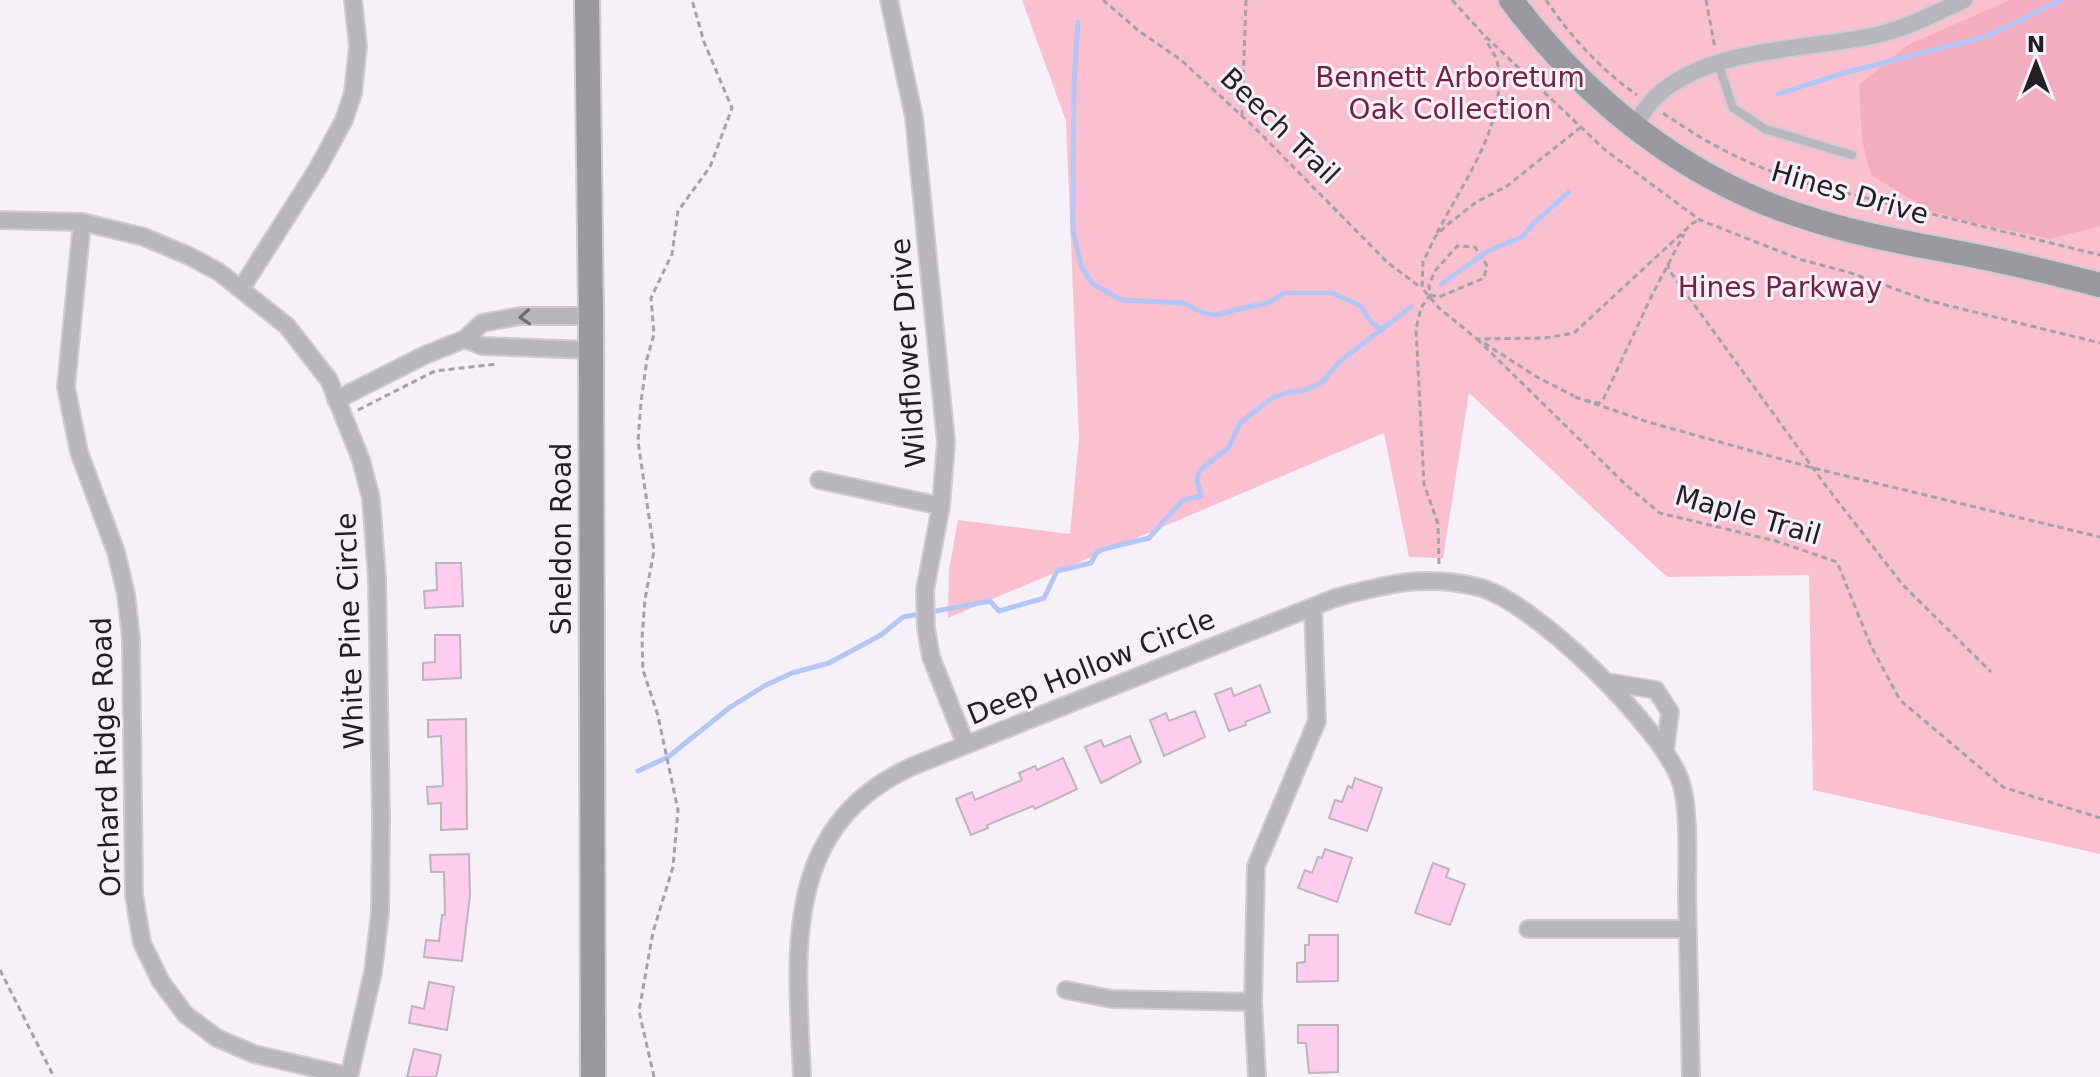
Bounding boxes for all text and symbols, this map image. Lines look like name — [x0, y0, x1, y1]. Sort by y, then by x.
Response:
north arrow — [1996, 24, 2076, 104]
text: N — [2027, 32, 2045, 57]
street label: Beech Trail — [1214, 61, 1346, 191]
park label: Bennett Arboretum Oak Collection — [1315, 61, 1585, 126]
street label: Hines Drive — [1768, 155, 1932, 231]
street label: Wildflower Drive — [884, 237, 932, 469]
park label: Hines Parkway — [1678, 271, 1882, 304]
one-way arrow — [518, 308, 531, 325]
street label: Sheldon Road — [545, 443, 578, 635]
street label: Maple Trail — [1671, 478, 1825, 552]
street label: White Pine Circle — [329, 512, 371, 750]
street label: Deep Hollow Circle — [962, 602, 1220, 732]
street label: Orchard Ridge Road — [85, 616, 127, 898]

